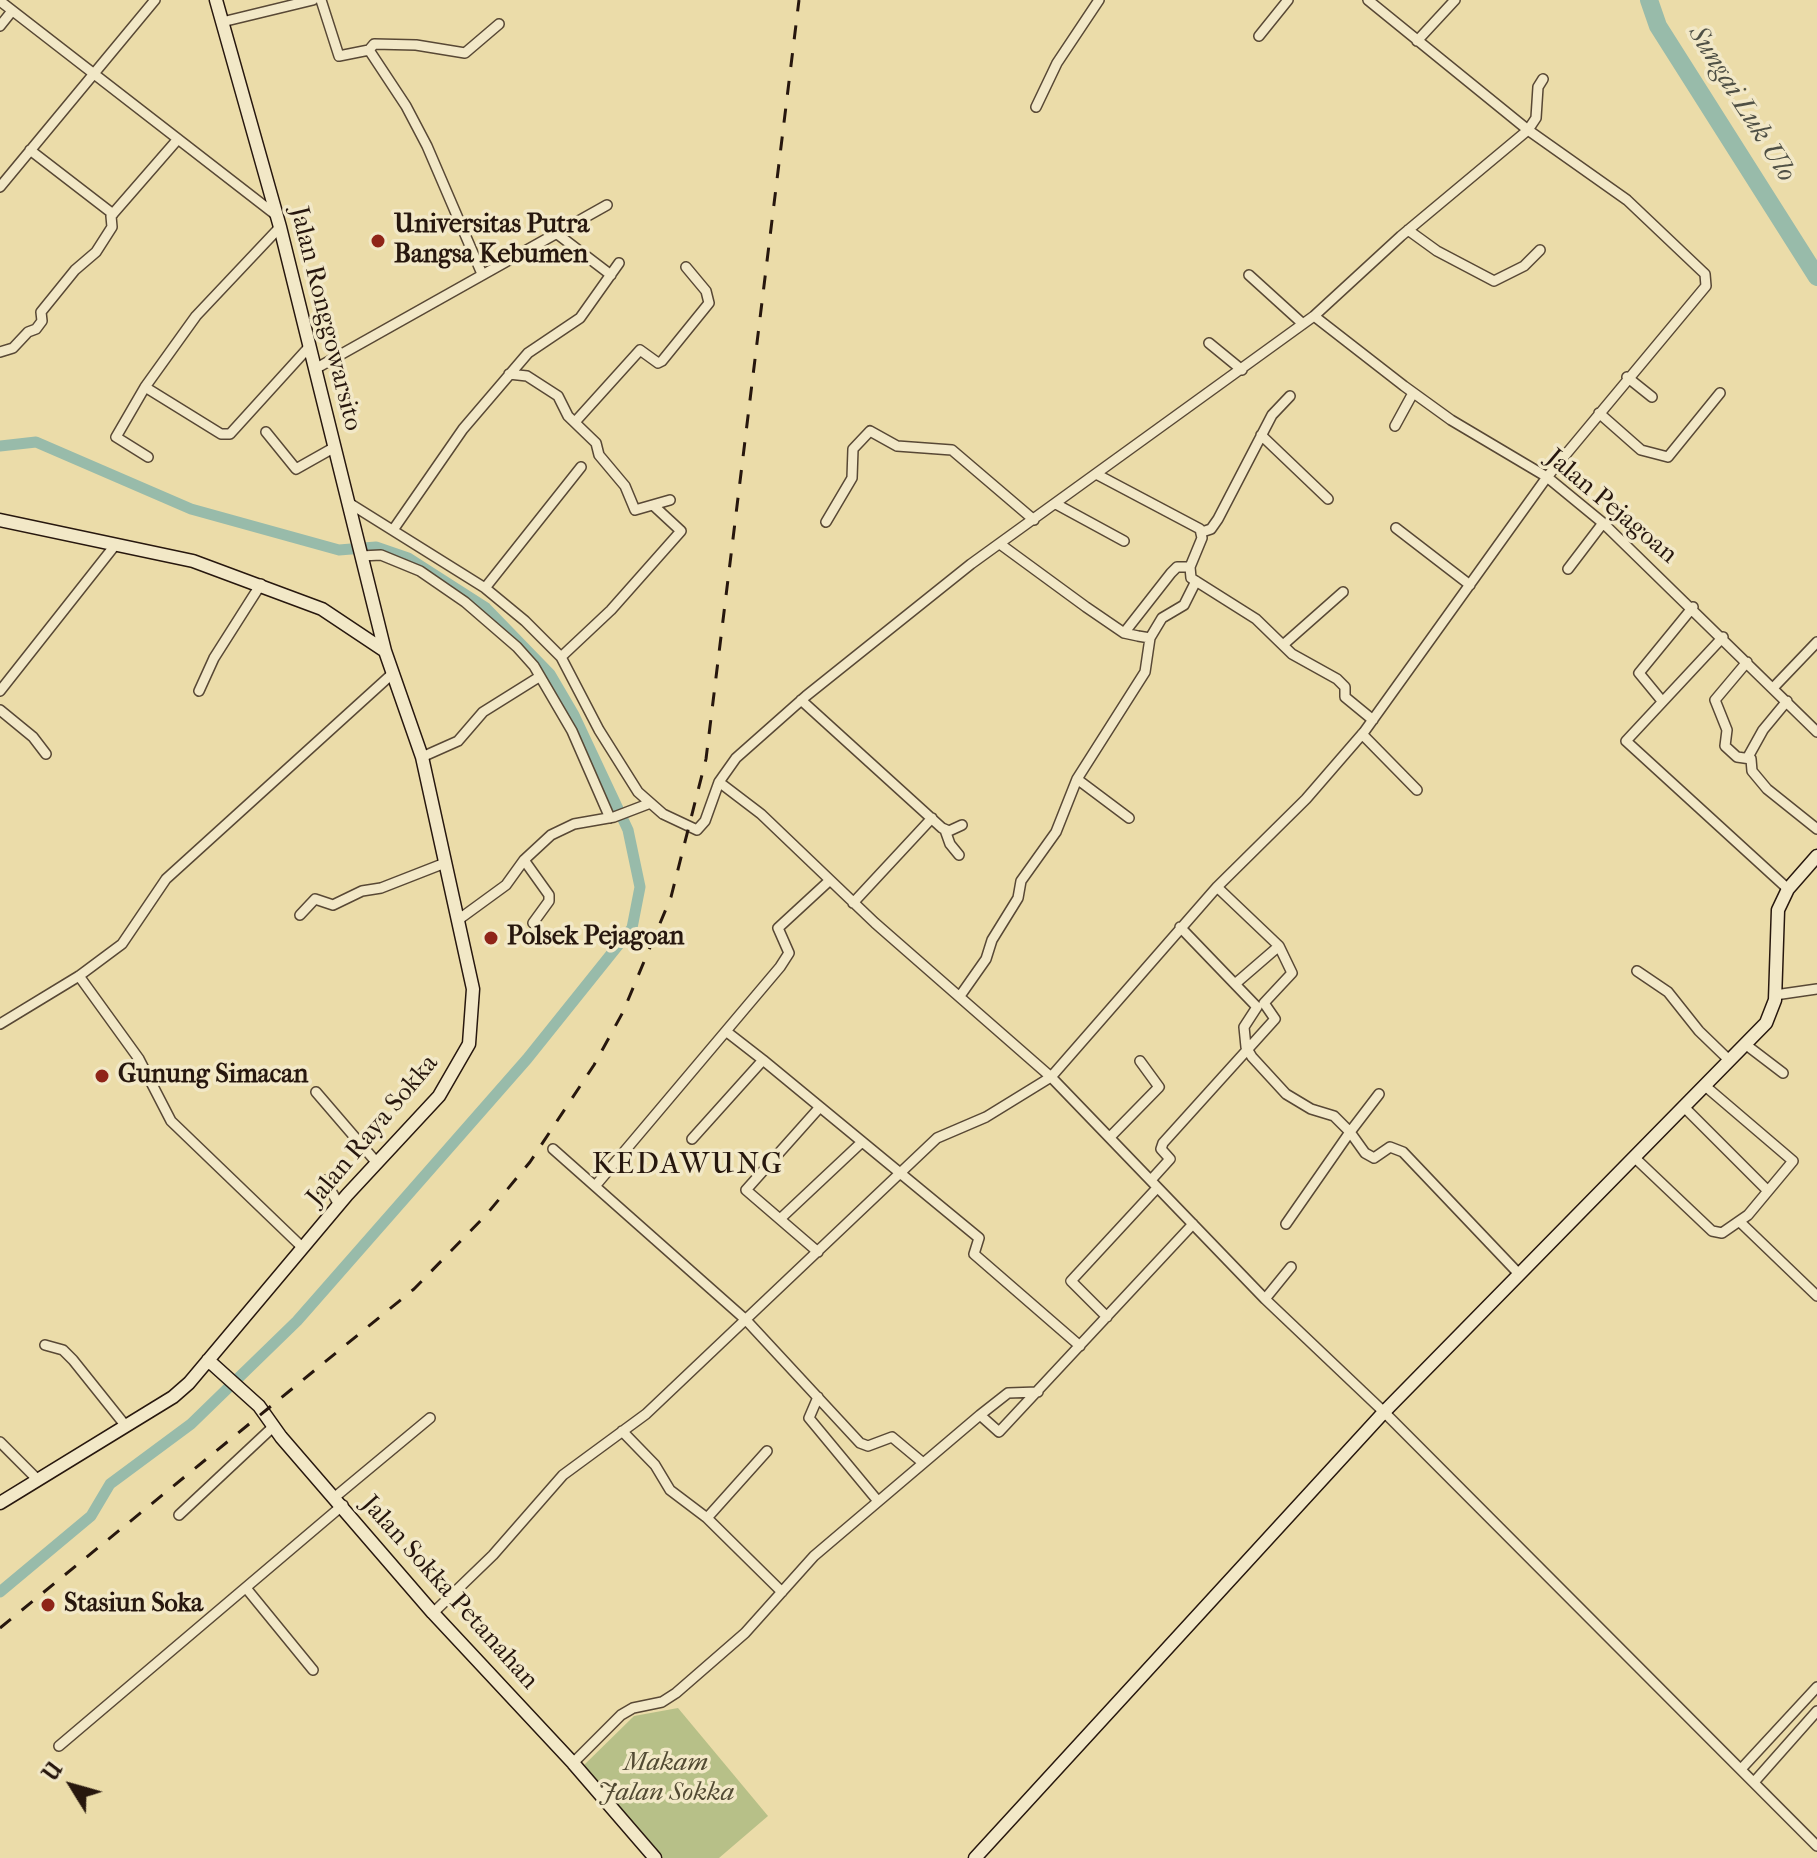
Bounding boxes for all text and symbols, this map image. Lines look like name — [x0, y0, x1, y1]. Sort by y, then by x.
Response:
water label: Sungai Luk Ulo — [1680, 20, 1802, 188]
street label: Jalan Ronggowarsito — [282, 204, 368, 434]
place label: Universitas Putra Bangsa Kebumen — [394, 210, 589, 272]
marker: Universitas Putra Bangsa Kebumen — [369, 232, 387, 250]
street label: Jalan Pejagoan — [1539, 443, 1683, 571]
place label: Polsek Pejagoan — [507, 922, 684, 954]
marker: Polsek Pejagoan — [482, 929, 500, 947]
street label: Jalan Raya Sokka — [301, 1049, 445, 1213]
place label: Gunung Simacan — [118, 1060, 308, 1092]
marker: Gunung Simacan — [93, 1067, 111, 1085]
district label: KEDAWUNG — [592, 1148, 784, 1184]
street label: Jalan Sokka Petanahan — [354, 1490, 544, 1696]
place label: Stasiun Soka — [64, 1589, 203, 1621]
marker: Stasiun Soka — [39, 1596, 57, 1614]
north arrow — [32, 1746, 112, 1826]
park label: Makam Jalan Sokka — [598, 1748, 734, 1810]
text: U — [37, 1757, 68, 1786]

